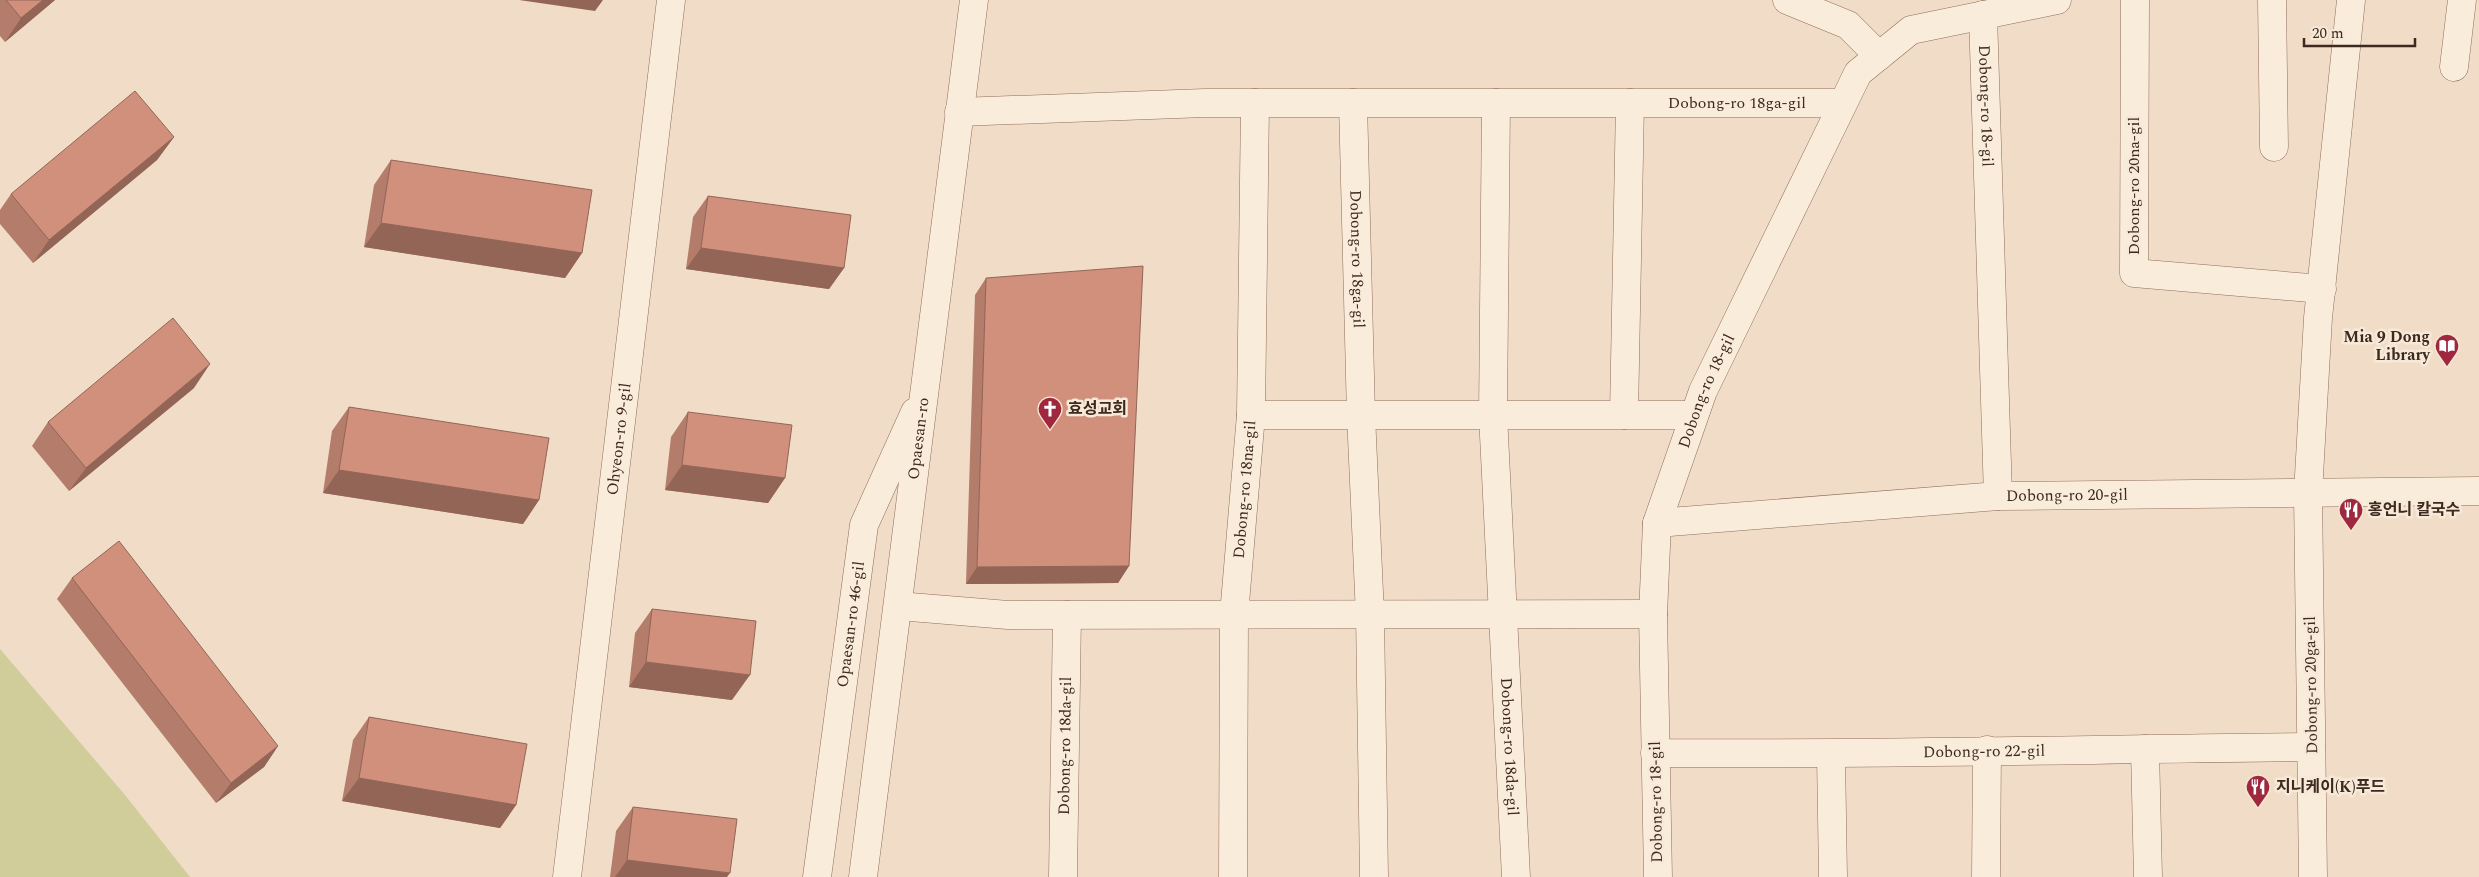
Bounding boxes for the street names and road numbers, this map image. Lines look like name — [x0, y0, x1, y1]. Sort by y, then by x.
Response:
street label: Dobong-ro 18-gil — [1972, 45, 2000, 167]
street label: Dobong-ro 18ga-gil — [1668, 91, 1806, 115]
street label: Dobong-ro 20na-gil — [2122, 117, 2146, 255]
street label: Dobong-ro 18ga-gil — [1343, 190, 1371, 328]
street label: Dobong-ro 18-gil — [1672, 330, 1741, 452]
street label: Ohyeon-ro 9-gil — [600, 382, 638, 497]
street label: Opaesan-ro — [901, 396, 936, 481]
street label: Dobong-ro 18na-gil — [1227, 419, 1263, 560]
street label: Dobong-ro 20-gil — [2006, 483, 2128, 508]
street label: Opaesan-ro 46-gil — [830, 560, 871, 689]
street label: Dobong-ro 20ga-gil — [2298, 616, 2324, 754]
street label: Dobong-ro 18da-gil — [1052, 677, 1078, 815]
street label: Dobong-ro 18da-gil — [1494, 677, 1525, 816]
street label: Dobong-ro 22-gil — [1923, 739, 2045, 764]
street label: Dobong-ro 18-gil — [1643, 741, 1669, 863]

